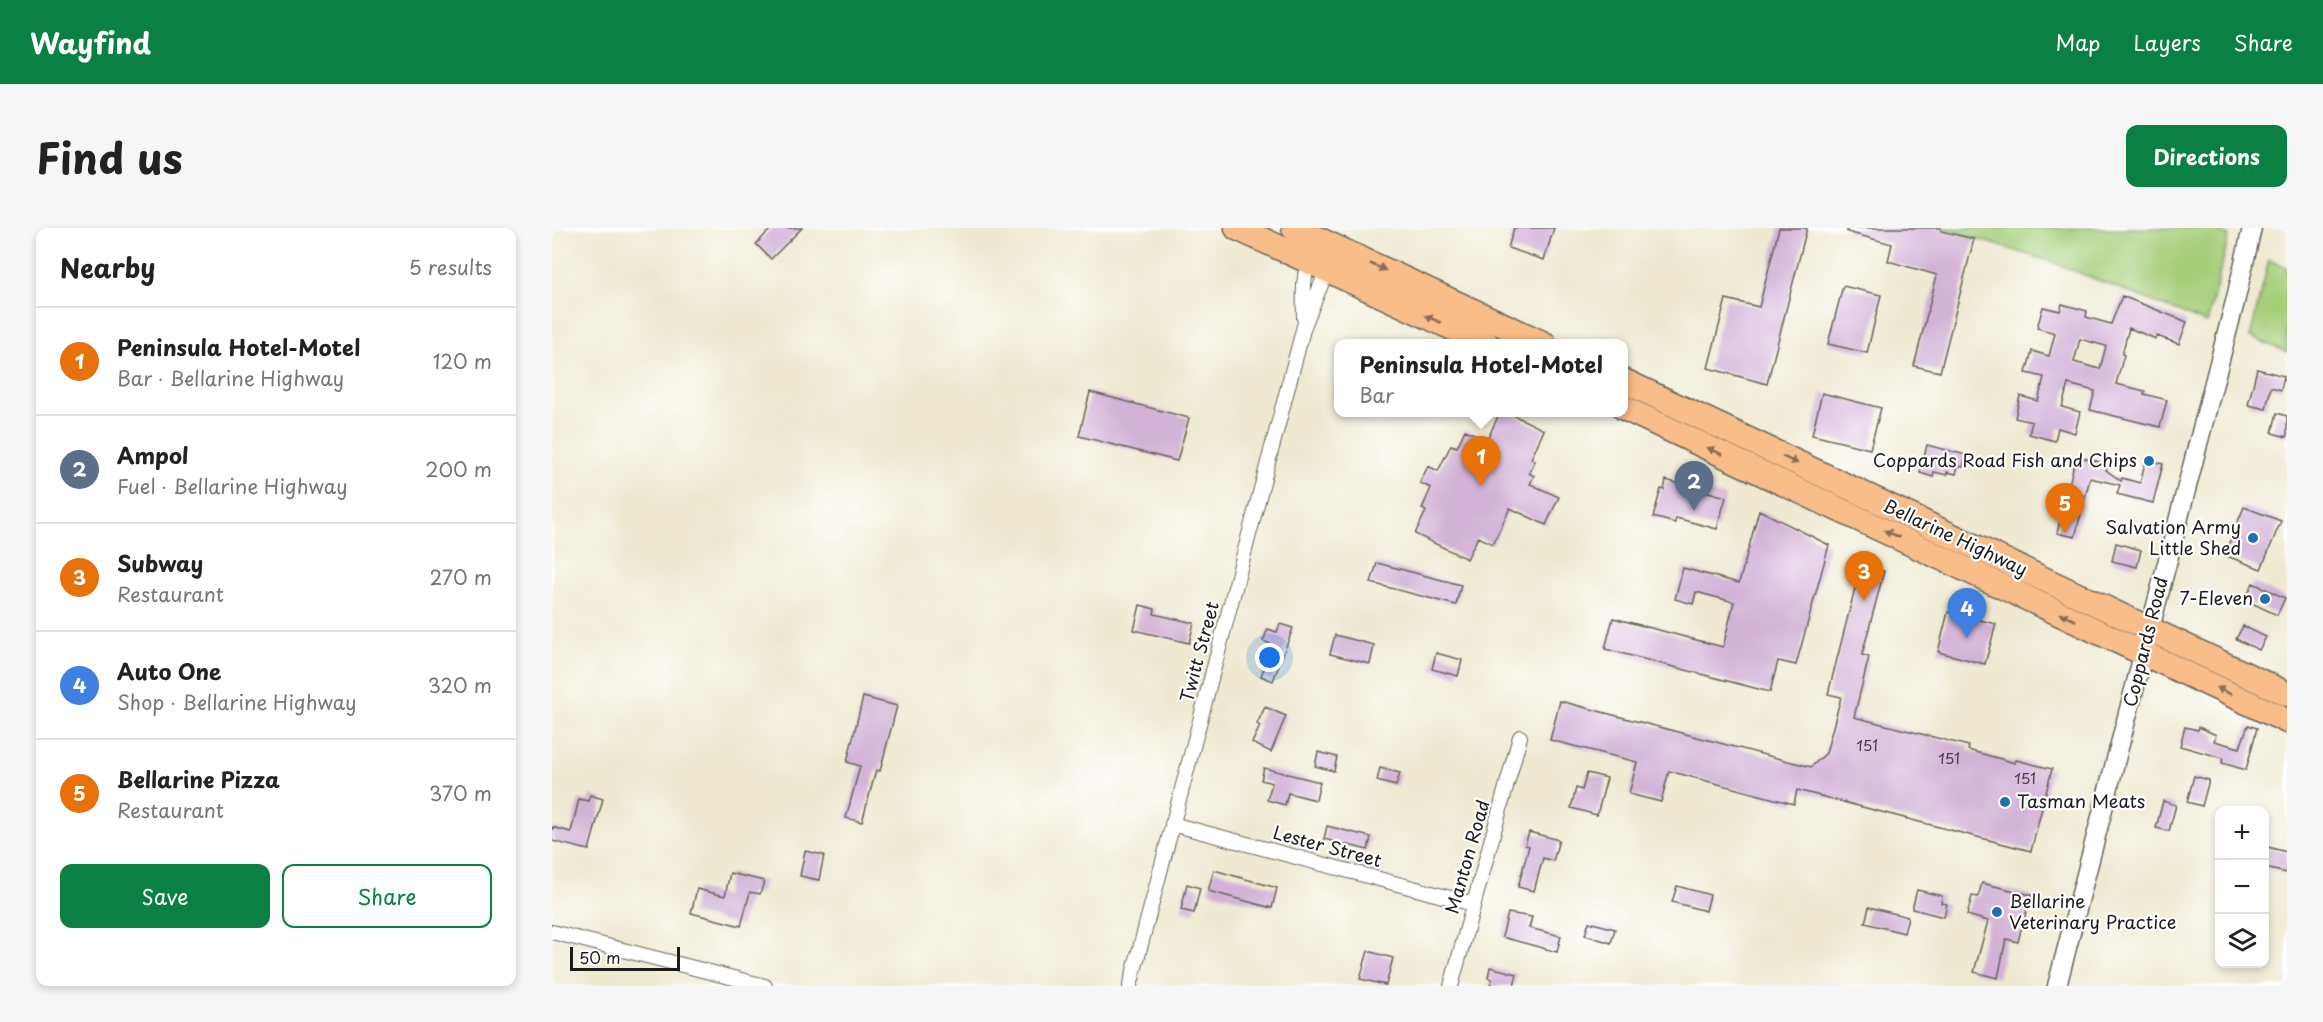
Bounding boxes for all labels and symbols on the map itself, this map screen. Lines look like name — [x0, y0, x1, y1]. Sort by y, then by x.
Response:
one-way arrow — [1369, 263, 1387, 272]
one-way arrow — [1425, 315, 1442, 324]
pin: 1 — [1462, 436, 1500, 486]
place label: Coppards Road Fish and Chips — [1873, 446, 2137, 473]
one-way arrow — [1707, 447, 1724, 456]
marker: Coppards Road Fish and Chips — [2142, 454, 2156, 468]
one-way arrow — [1782, 455, 1799, 464]
pin: 2 — [1674, 462, 1714, 511]
pin: 5 — [2046, 484, 2084, 533]
street label: Bellarine Highway — [1879, 491, 2032, 582]
place label: Salvation Army Little Shed — [2105, 513, 2241, 561]
one-way arrow — [1882, 529, 1900, 539]
marker: Salvation Army Little Shed — [2246, 531, 2260, 545]
pin: 3 — [1844, 552, 1884, 601]
street label: Coppards Road — [2115, 574, 2174, 709]
place label: 7-Eleven — [2179, 584, 2253, 611]
pin: 4 — [1948, 588, 1986, 638]
marker: 7-Eleven — [2258, 592, 2272, 606]
street label: Twitt Street — [1172, 598, 1225, 705]
one-way arrow — [2060, 612, 2077, 621]
your location — [1255, 643, 1284, 672]
one-way arrow — [2215, 686, 2232, 695]
house number: 151 — [1856, 733, 1878, 756]
house number: 151 — [1938, 746, 1960, 769]
house number: 151 — [2014, 766, 2036, 789]
place label: Tasman Meats — [2017, 787, 2145, 814]
marker: Tasman Meats — [1998, 795, 2012, 809]
street label: Manton Road — [1437, 796, 1496, 917]
street label: Lester Street — [1270, 818, 1385, 873]
place label: Bellarine Veterinary Practice — [2009, 887, 2176, 935]
marker: Bellarine Veterinary Practice — [1990, 905, 2004, 919]
scale bar — [570, 944, 680, 972]

